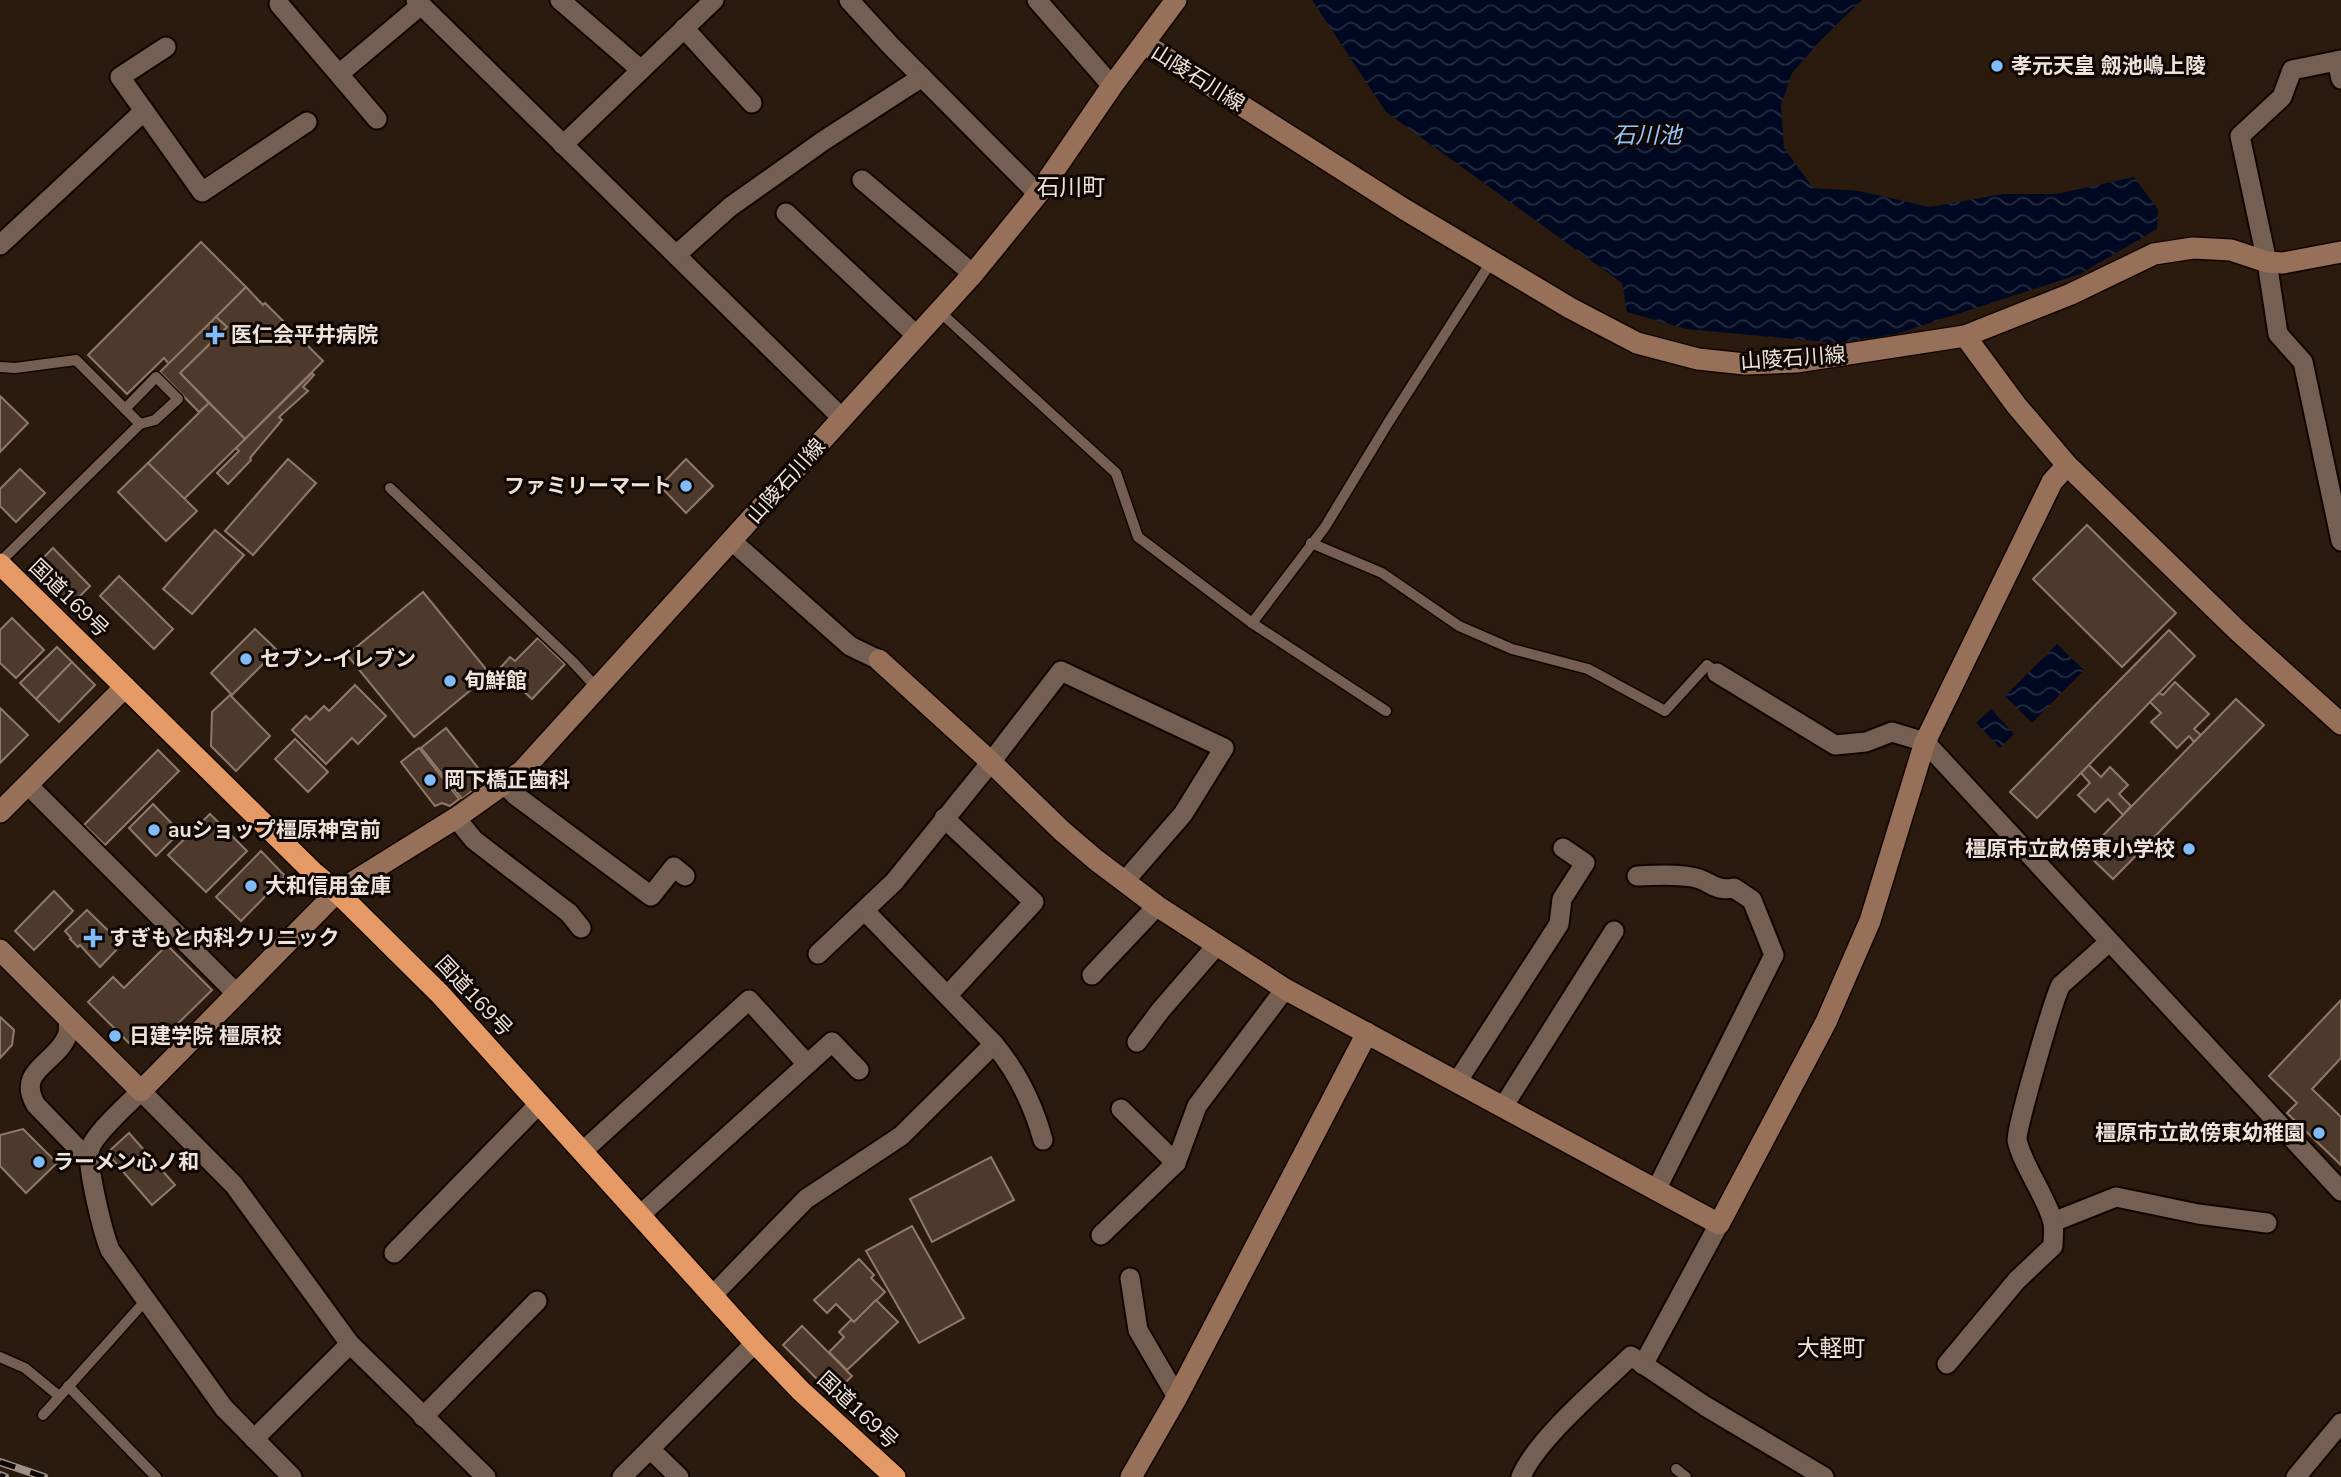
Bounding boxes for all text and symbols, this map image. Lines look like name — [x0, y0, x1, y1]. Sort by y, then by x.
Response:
street label: 山陵石川線 — [1146, 38, 1250, 118]
place label: 孝元天皇 劔池嶋上陵 — [2011, 52, 2206, 80]
marker: 孝元天皇 劔池嶋上陵 — [1989, 58, 2005, 74]
water label: 石川池 — [1613, 120, 1684, 151]
district label: 石川町 — [1037, 172, 1106, 203]
place label: 医仁会平井病院 — [231, 321, 378, 349]
marker: 医仁会平井病院 — [205, 325, 225, 345]
street label: 山陵石川線 — [1740, 340, 1846, 376]
street label: 山陵石川線 — [740, 433, 832, 529]
place label: ファミリーマート — [504, 472, 672, 500]
marker: ファミリーマート — [678, 478, 694, 494]
street label: 国道169号 — [23, 553, 115, 643]
place label: セブン-イレブン — [260, 645, 416, 673]
marker: セブン-イレブン — [238, 651, 254, 667]
place label: 旬鮮館 — [464, 667, 527, 695]
marker: 旬鮮館 — [442, 673, 458, 689]
place label: 岡下橋正歯科 — [444, 766, 570, 794]
marker: 岡下橋正歯科 — [422, 772, 438, 788]
place label: auショップ橿原神宮前 — [168, 816, 381, 844]
marker: auショップ橿原神宮前 — [146, 822, 162, 838]
place label: 橿原市立畝傍東小学校 — [1965, 835, 2175, 863]
marker: 橿原市立畝傍東小学校 — [2181, 841, 2197, 857]
place label: 大和信用金庫 — [265, 872, 391, 900]
marker: 大和信用金庫 — [243, 878, 259, 894]
place label: すぎもと内科クリニック — [109, 924, 340, 952]
marker: すぎもと内科クリニック — [83, 928, 103, 948]
street label: 国道169号 — [429, 950, 519, 1042]
place label: 日建学院 橿原校 — [129, 1022, 282, 1050]
marker: 日建学院 橿原校 — [107, 1028, 123, 1044]
place label: 橿原市立畝傍東幼稚園 — [2095, 1119, 2305, 1147]
marker: 橿原市立畝傍東幼稚園 — [2311, 1125, 2327, 1141]
place label: ラーメン心ノ和 — [53, 1148, 199, 1176]
marker: ラーメン心ノ和 — [31, 1154, 47, 1170]
district label: 大軽町 — [1797, 1333, 1866, 1364]
street label: 国道169号 — [812, 1365, 904, 1455]

